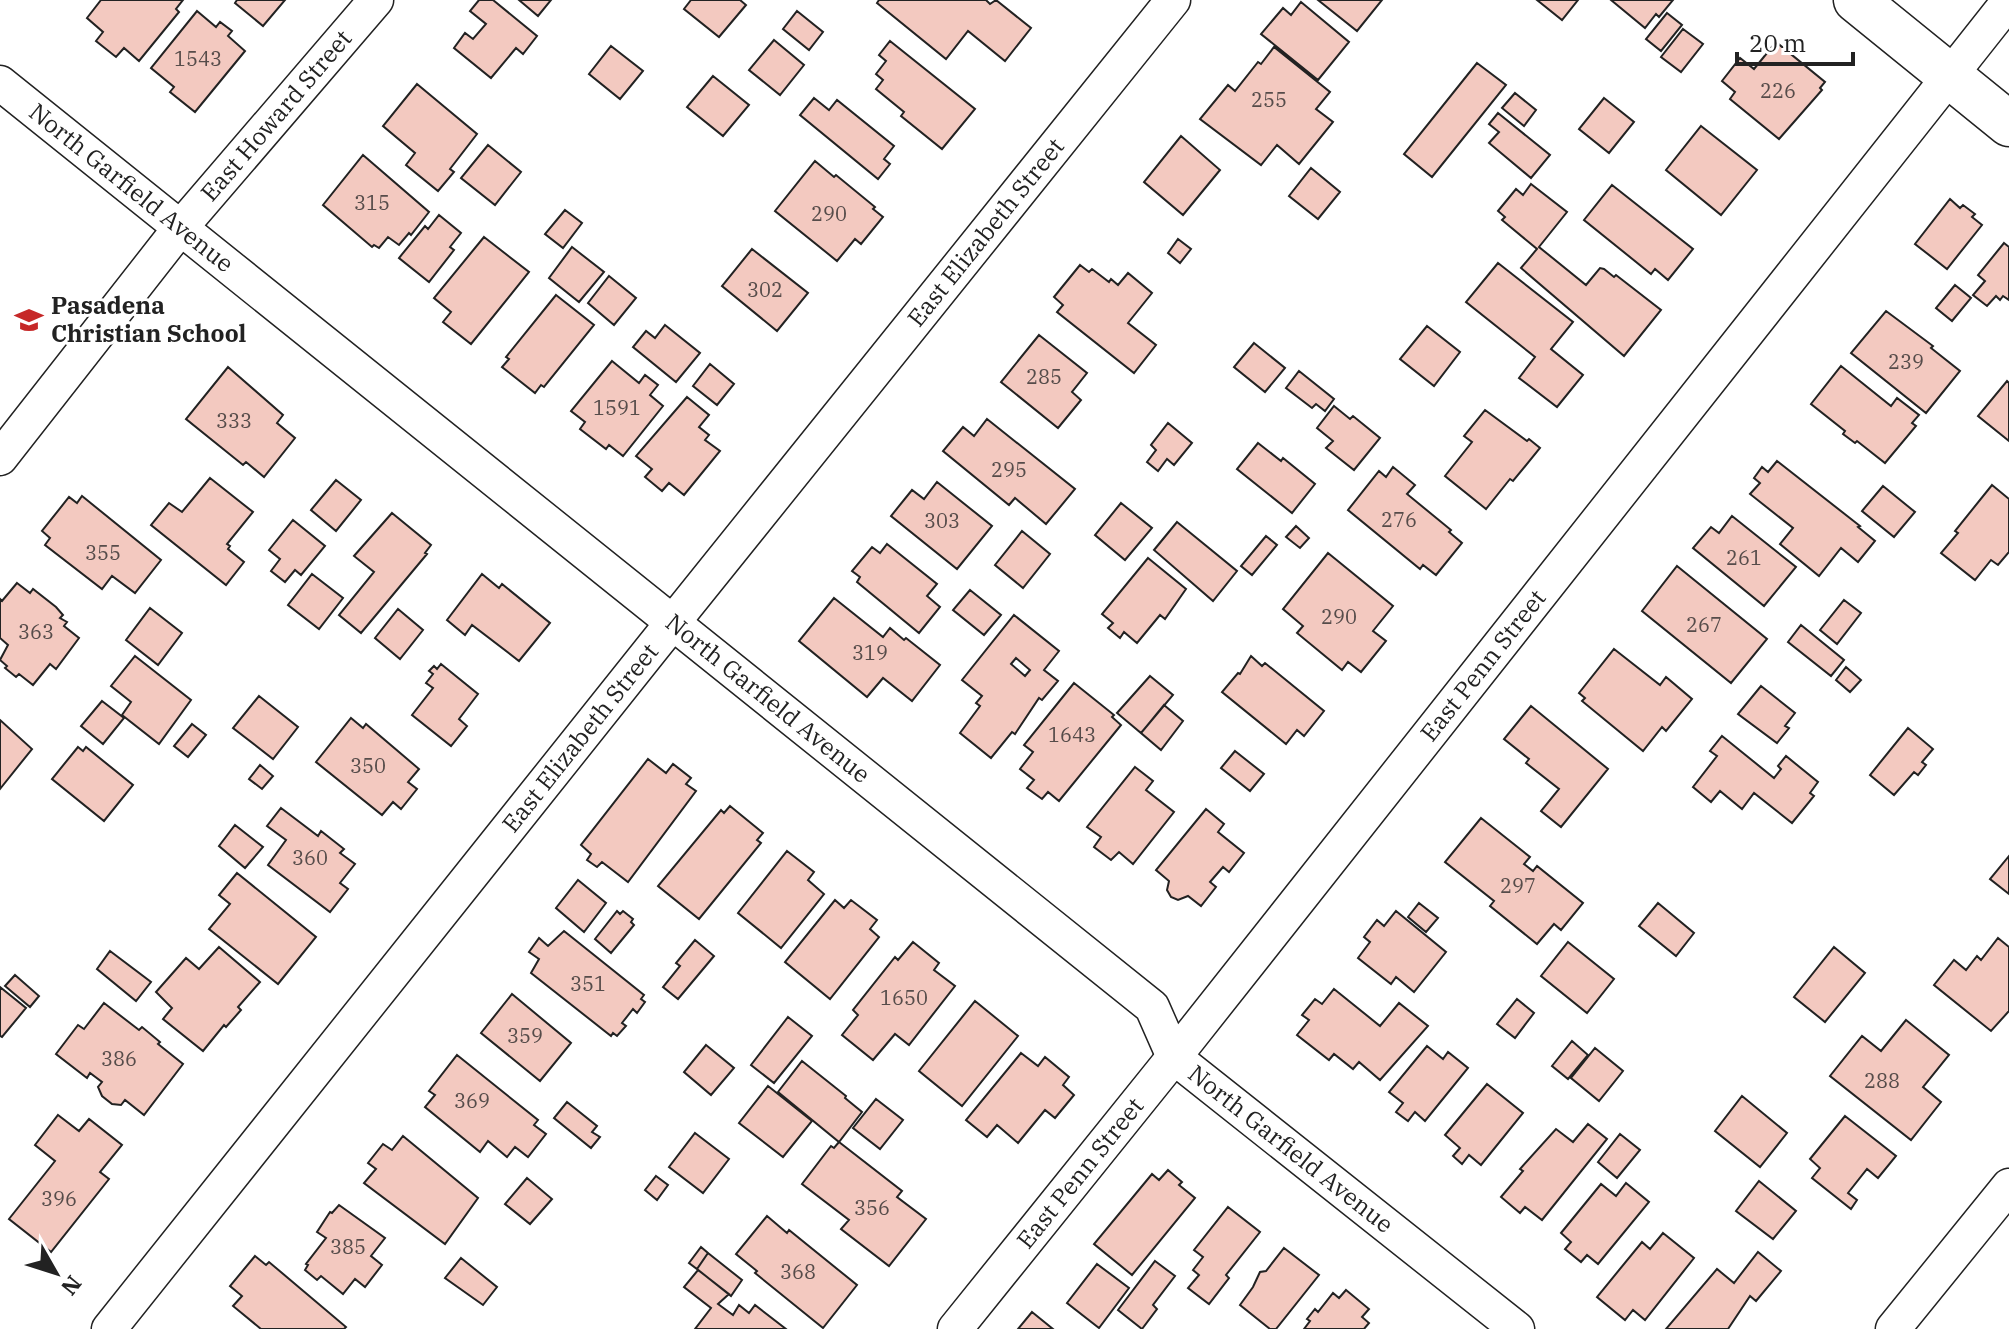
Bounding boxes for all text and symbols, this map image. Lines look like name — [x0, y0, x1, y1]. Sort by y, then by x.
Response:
scale bar — [1737, 16, 1853, 66]
street label: East Howard Street — [193, 23, 358, 208]
text: 20 m — [1749, 27, 1806, 59]
house number: 1543 — [174, 45, 222, 72]
house number: 226 — [1760, 77, 1796, 104]
house number: 255 — [1251, 86, 1287, 113]
street label: North Garfield Avenue — [23, 96, 241, 279]
street label: East Elizabeth Street — [900, 131, 1071, 333]
house number: 315 — [354, 189, 390, 216]
house number: 290 — [811, 200, 847, 227]
house number: 302 — [747, 276, 783, 303]
place label: Pasadena Christian School — [51, 289, 247, 349]
school or university icon: Pasadena Christian School — [14, 305, 44, 335]
house number: 239 — [1888, 348, 1924, 375]
house number: 285 — [1026, 363, 1062, 390]
house number: 1591 — [593, 394, 641, 421]
house number: 333 — [216, 407, 252, 434]
house number: 295 — [991, 456, 1027, 483]
house number: 276 — [1381, 506, 1417, 533]
house number: 303 — [924, 507, 960, 534]
house number: 355 — [85, 539, 121, 566]
house number: 261 — [1726, 544, 1762, 571]
street label: East Penn Street — [1413, 583, 1553, 748]
house number: 290 — [1321, 603, 1357, 630]
street label: North Garfield Avenue — [659, 606, 877, 790]
house number: 267 — [1686, 611, 1722, 638]
house number: 363 — [18, 618, 54, 645]
street label: East Elizabeth Street — [494, 636, 665, 839]
house number: 319 — [852, 639, 888, 666]
house number: 1643 — [1048, 721, 1096, 748]
house number: 350 — [350, 752, 386, 779]
house number: 360 — [292, 844, 328, 871]
house number: 297 — [1500, 872, 1536, 899]
house number: 351 — [570, 970, 606, 997]
house number: 1650 — [880, 984, 928, 1011]
house number: 359 — [507, 1022, 543, 1049]
house number: 386 — [101, 1045, 137, 1072]
street label: North Garfield Avenue — [1182, 1057, 1400, 1240]
house number: 288 — [1864, 1067, 1900, 1094]
house number: 369 — [454, 1087, 490, 1114]
street label: East Penn Street — [1009, 1090, 1150, 1255]
house number: 396 — [41, 1185, 77, 1212]
house number: 356 — [854, 1194, 890, 1221]
north arrow — [16, 1233, 96, 1313]
house number: 385 — [330, 1233, 366, 1260]
house number: 368 — [780, 1258, 816, 1285]
text: N — [55, 1270, 89, 1302]

